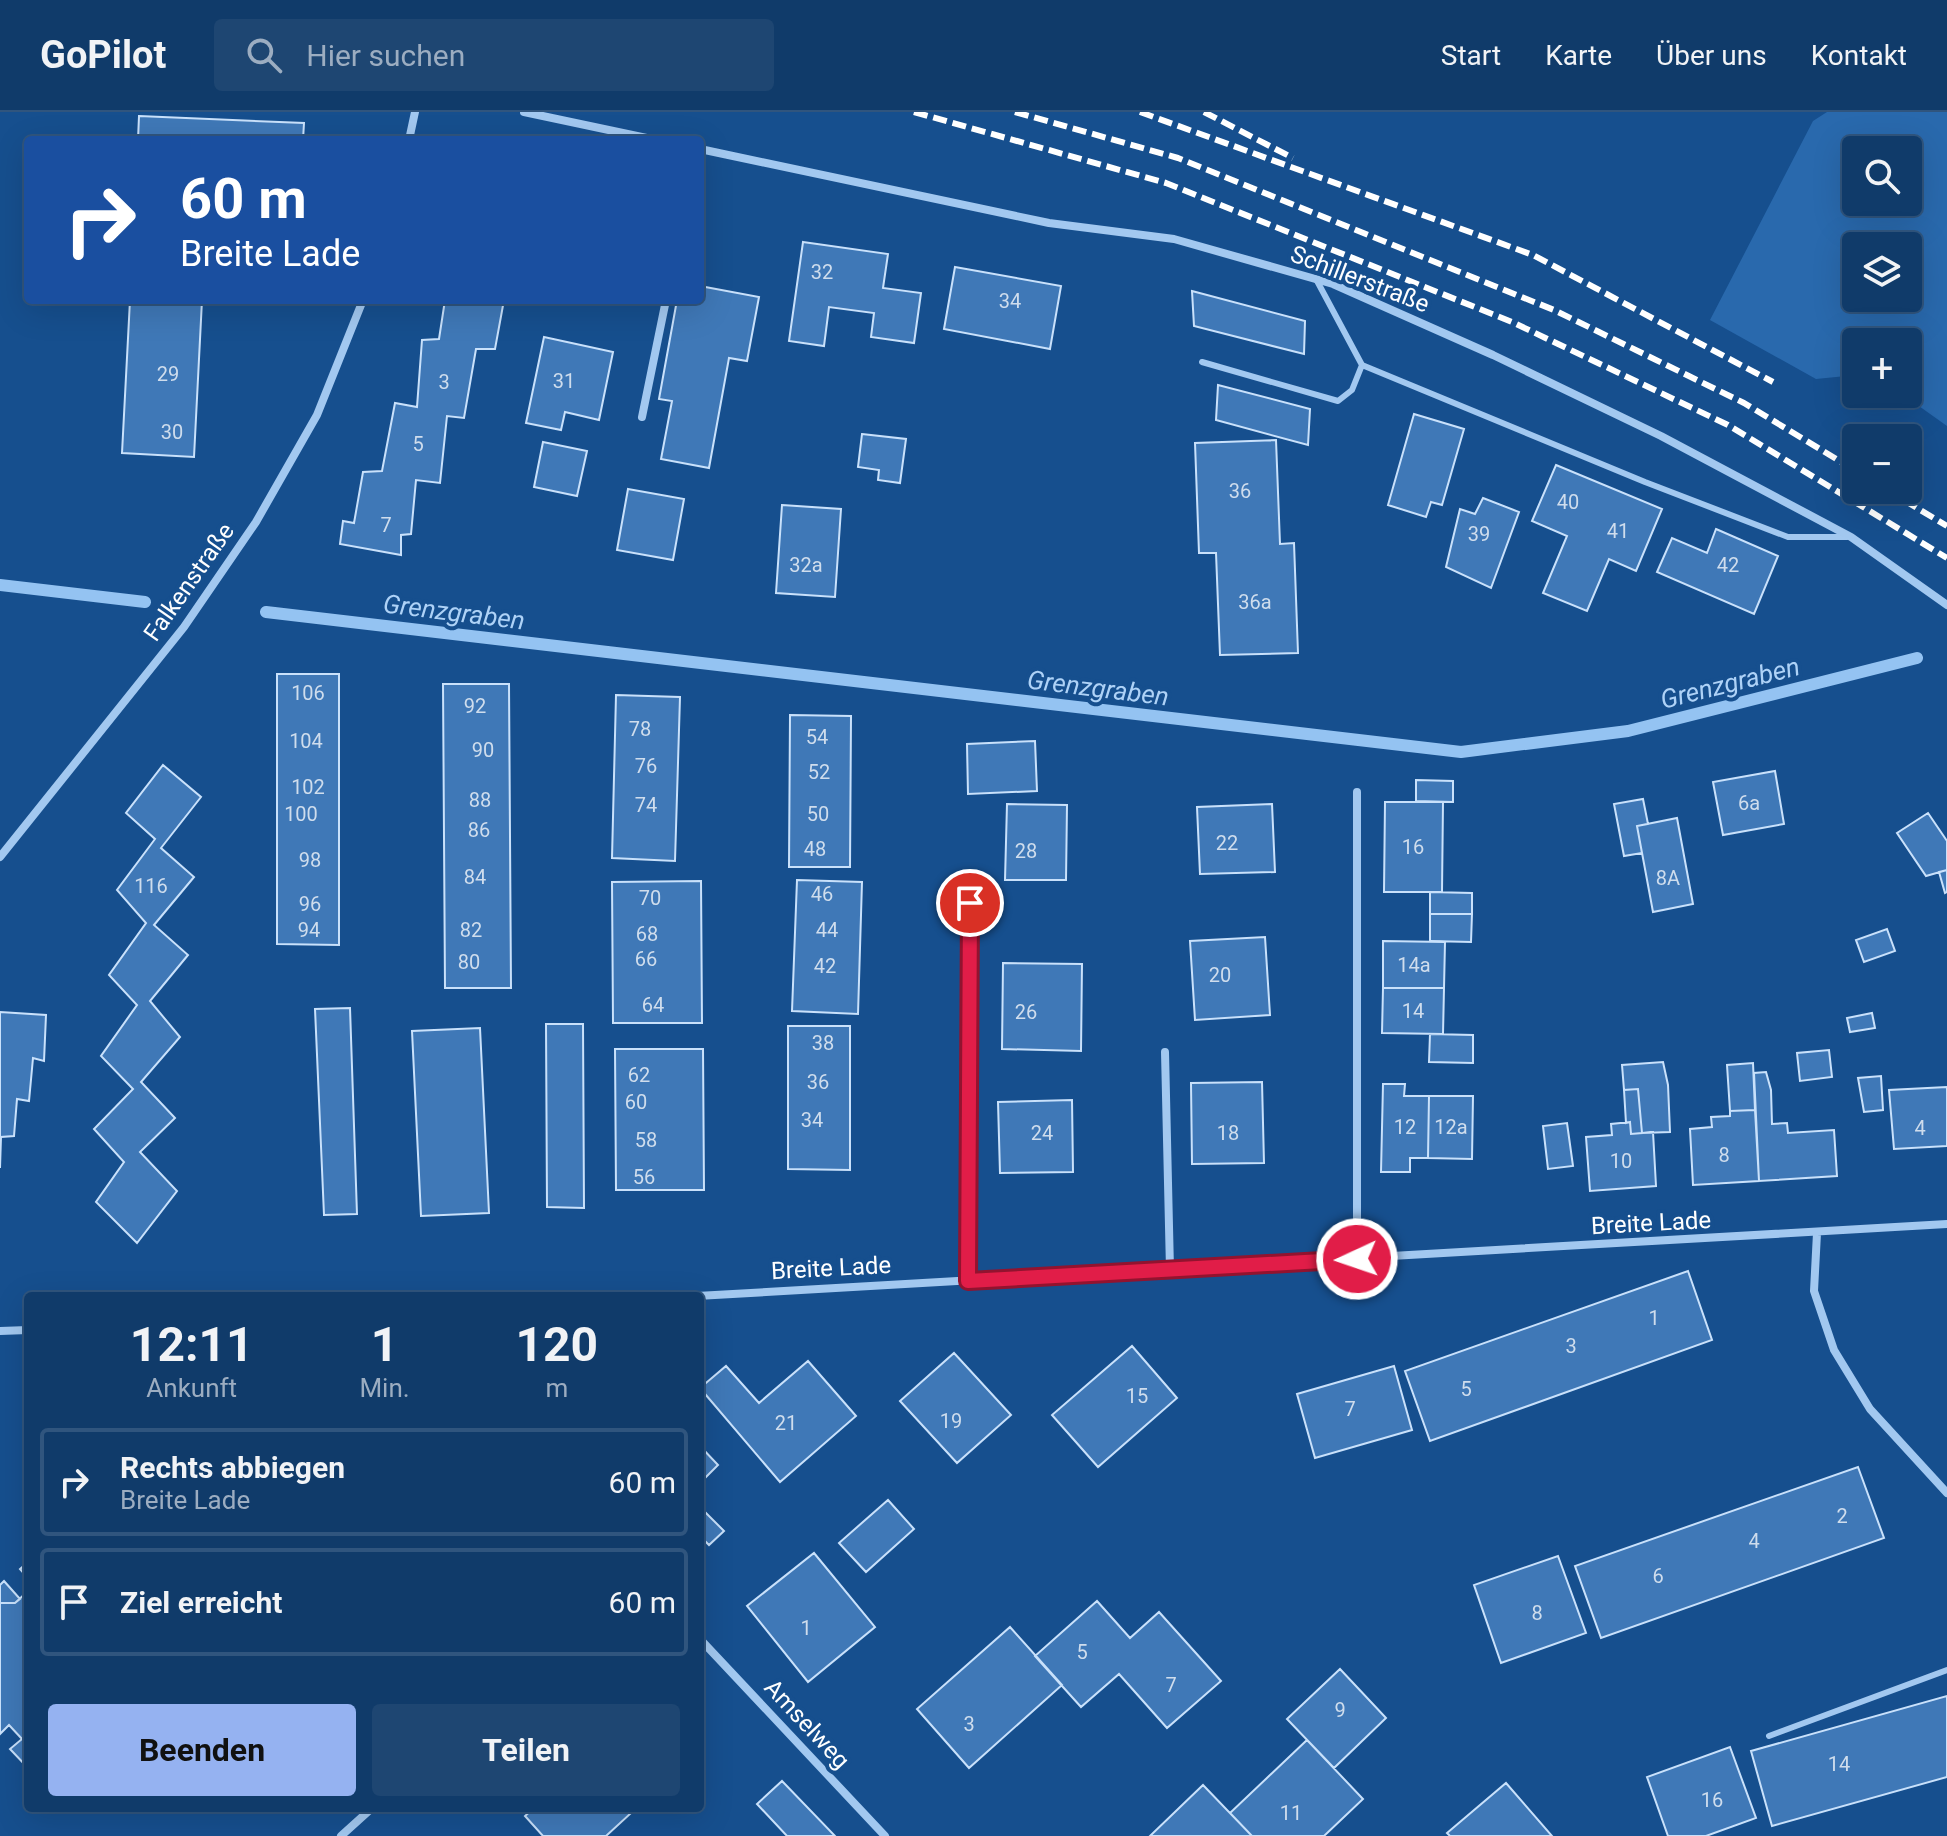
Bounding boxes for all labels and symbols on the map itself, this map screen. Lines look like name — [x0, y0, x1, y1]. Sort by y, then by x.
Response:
street label: Schillerstraße — [1287, 240, 1433, 318]
house number: 32 — [811, 260, 833, 284]
house number: 34 — [999, 289, 1021, 313]
house number: 29 — [157, 362, 179, 386]
house number: 31 — [553, 369, 575, 393]
house number: 3 — [438, 370, 450, 394]
house number: 30 — [161, 420, 183, 444]
house number: 5 — [412, 432, 424, 456]
house number: 36 — [1229, 479, 1251, 503]
house number: 40 — [1557, 490, 1579, 514]
house number: 7 — [380, 513, 392, 537]
street label: Falkenstraße — [138, 518, 240, 646]
house number: 41 — [1607, 519, 1629, 543]
house number: 39 — [1468, 522, 1490, 546]
house number: 32a — [789, 553, 823, 577]
house number: 42 — [1717, 553, 1739, 577]
water label: Grenzgraben — [381, 588, 527, 636]
house number: 36a — [1238, 590, 1272, 614]
water label: Grenzgraben — [1657, 651, 1803, 715]
water label: Grenzgraben — [1025, 664, 1171, 712]
house number: 106 — [291, 681, 325, 705]
house number: 92 — [464, 694, 486, 718]
house number: 78 — [629, 717, 651, 741]
house number: 54 — [806, 725, 828, 749]
house number: 104 — [289, 729, 323, 753]
house number: 90 — [472, 738, 494, 762]
house number: 76 — [635, 754, 657, 778]
house number: 52 — [808, 760, 830, 784]
house number: 102 — [291, 775, 325, 799]
house number: 88 — [469, 788, 491, 812]
house number: 6a — [1738, 791, 1760, 815]
house number: 74 — [635, 793, 657, 817]
house number: 100 — [284, 802, 318, 826]
house number: 50 — [807, 802, 829, 826]
house number: 86 — [468, 818, 490, 842]
house number: 22 — [1216, 831, 1238, 855]
house number: 16 — [1402, 835, 1424, 859]
house number: 48 — [804, 837, 826, 861]
house number: 28 — [1015, 839, 1037, 863]
house number: 98 — [299, 848, 321, 872]
house number: 84 — [464, 865, 486, 889]
house number: 8A — [1656, 866, 1680, 890]
pin — [936, 869, 1004, 937]
house number: 116 — [134, 874, 168, 898]
house number: 46 — [811, 882, 833, 906]
house number: 70 — [639, 886, 661, 910]
house number: 96 — [299, 892, 321, 916]
house number: 94 — [298, 918, 320, 942]
house number: 82 — [460, 918, 482, 942]
house number: 44 — [816, 918, 838, 942]
house number: 68 — [636, 922, 658, 946]
house number: 66 — [635, 947, 657, 971]
house number: 80 — [458, 950, 480, 974]
house number: 14a — [1397, 953, 1431, 977]
house number: 42 — [814, 954, 836, 978]
house number: 20 — [1209, 963, 1231, 987]
house number: 64 — [642, 993, 664, 1017]
house number: 14 — [1402, 999, 1424, 1023]
house number: 26 — [1015, 1000, 1037, 1024]
house number: 38 — [812, 1031, 834, 1055]
house number: 62 — [628, 1063, 650, 1087]
house number: 36 — [807, 1070, 829, 1094]
house number: 60 — [625, 1090, 647, 1114]
house number: 34 — [801, 1108, 823, 1132]
house number: 12 — [1394, 1115, 1416, 1139]
house number: 12a — [1434, 1115, 1468, 1139]
house number: 4 — [1914, 1116, 1926, 1140]
house number: 24 — [1031, 1121, 1053, 1145]
house number: 18 — [1217, 1121, 1239, 1145]
house number: 58 — [635, 1128, 657, 1152]
house number: 8 — [1718, 1143, 1730, 1167]
house number: 10 — [1610, 1149, 1632, 1173]
house number: 56 — [633, 1165, 655, 1189]
street label: Breite Lade — [1590, 1206, 1712, 1240]
position arrow — [1315, 1217, 1399, 1301]
street label: Breite Lade — [770, 1251, 892, 1285]
house number: 1 — [1648, 1306, 1660, 1330]
house number: 3 — [1565, 1334, 1577, 1358]
house number: 5 — [1460, 1377, 1472, 1401]
house number: 15 — [1126, 1384, 1148, 1408]
house number: 7 — [1344, 1397, 1356, 1421]
house number: 19 — [940, 1409, 962, 1433]
house number: 21 — [775, 1411, 797, 1435]
house number: 2 — [1836, 1504, 1848, 1528]
house number: 4 — [1748, 1529, 1760, 1553]
house number: 6 — [1652, 1564, 1664, 1588]
house number: 8 — [1531, 1601, 1543, 1625]
house number: 1 — [800, 1616, 812, 1640]
house number: 5 — [1076, 1640, 1088, 1664]
house number: 7 — [1165, 1673, 1177, 1697]
street label: Amselweg — [759, 1674, 855, 1774]
house number: 9 — [1334, 1698, 1346, 1722]
house number: 3 — [963, 1712, 975, 1736]
house number: 14 — [1828, 1752, 1850, 1776]
house number: 16 — [1701, 1788, 1723, 1812]
house number: 11 — [1280, 1801, 1302, 1825]

